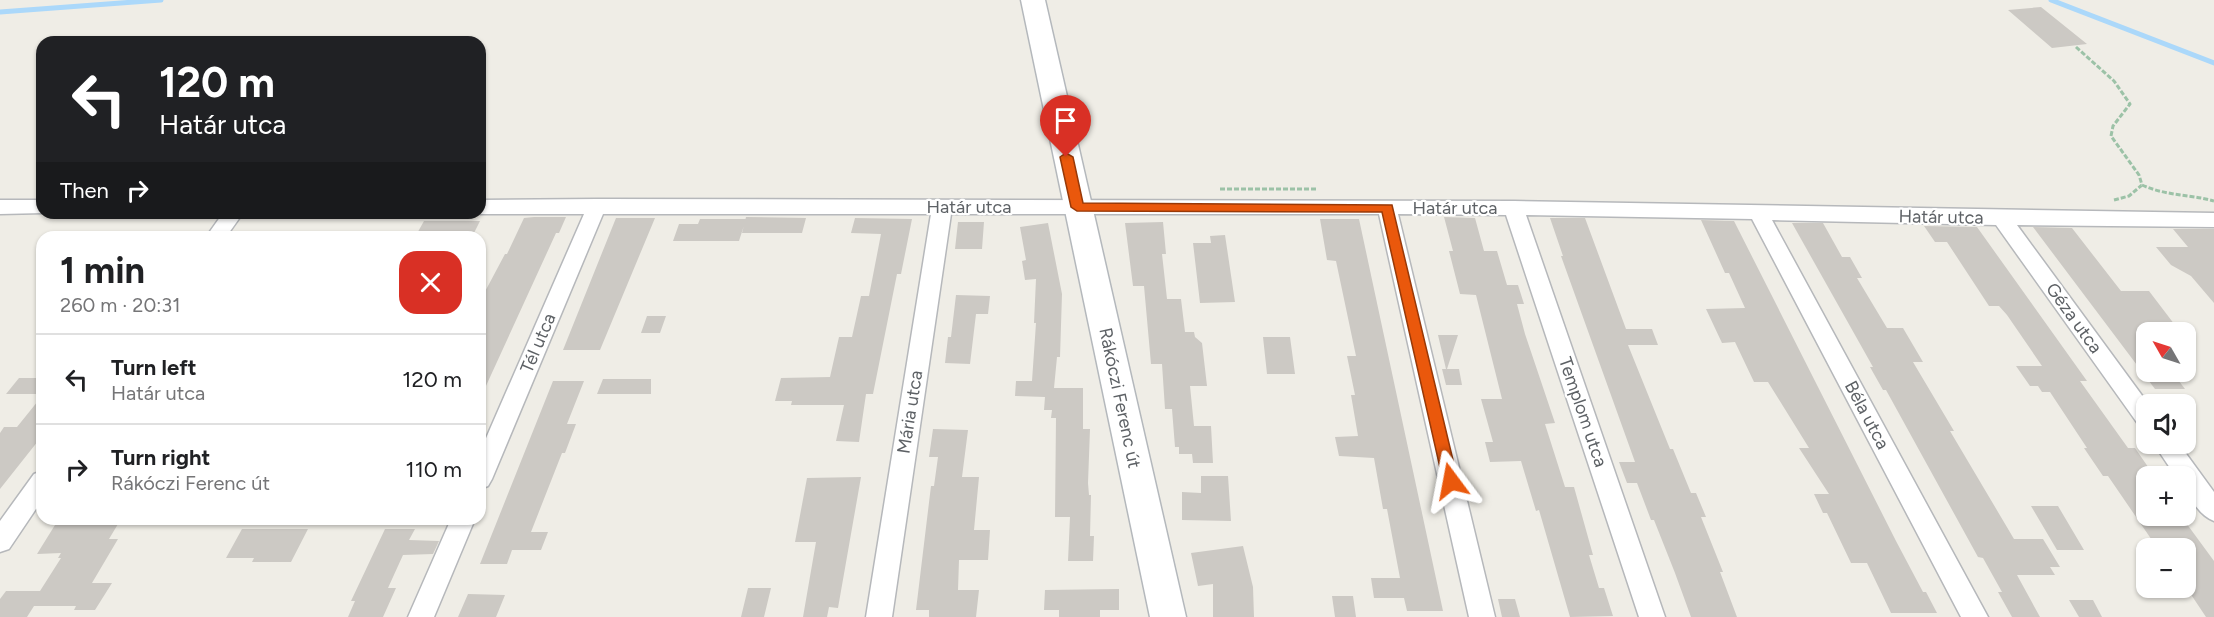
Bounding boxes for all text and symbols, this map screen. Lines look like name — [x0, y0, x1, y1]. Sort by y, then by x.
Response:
text: 120 m — [159, 57, 275, 108]
icon: left — [60, 60, 138, 138]
pin — [1040, 95, 1091, 157]
icon: arrive — [1049, 104, 1082, 137]
text: Határ utca — [159, 108, 286, 141]
icon: right — [121, 174, 154, 207]
text: Then — [60, 177, 109, 204]
street label: Határ utca — [927, 196, 1011, 218]
street label: Határ utca — [1413, 197, 1497, 219]
street label: Határ utca — [1898, 205, 1984, 229]
text: 1 min — [60, 249, 145, 292]
button: close — [399, 251, 462, 314]
street label: Géza utca — [2041, 278, 2107, 358]
text: 260 m · 20:31 — [60, 293, 180, 317]
street label: Tél utca — [516, 310, 560, 376]
north arrow — [2136, 322, 2196, 382]
map controls — [2136, 322, 2196, 598]
street label: Rákóczi Ferenc út — [1094, 326, 1146, 470]
text: Turn left — [111, 354, 197, 381]
street label: Templom utca — [1554, 354, 1612, 470]
icon: left — [60, 363, 93, 396]
text: 120 m — [402, 366, 462, 393]
street label: Mária utca — [893, 369, 927, 455]
street label: Béla utca — [1840, 377, 1894, 453]
text: Határ utca — [111, 381, 205, 405]
button: sound — [2136, 394, 2196, 454]
text: Turn right — [111, 444, 210, 471]
position arrow — [1419, 449, 1483, 513]
icon: right — [60, 453, 93, 486]
text: 110 m — [406, 456, 462, 483]
button: + — [2136, 466, 2196, 526]
text: Rákóczi Ferenc út — [111, 471, 270, 495]
button: − — [2136, 538, 2196, 598]

